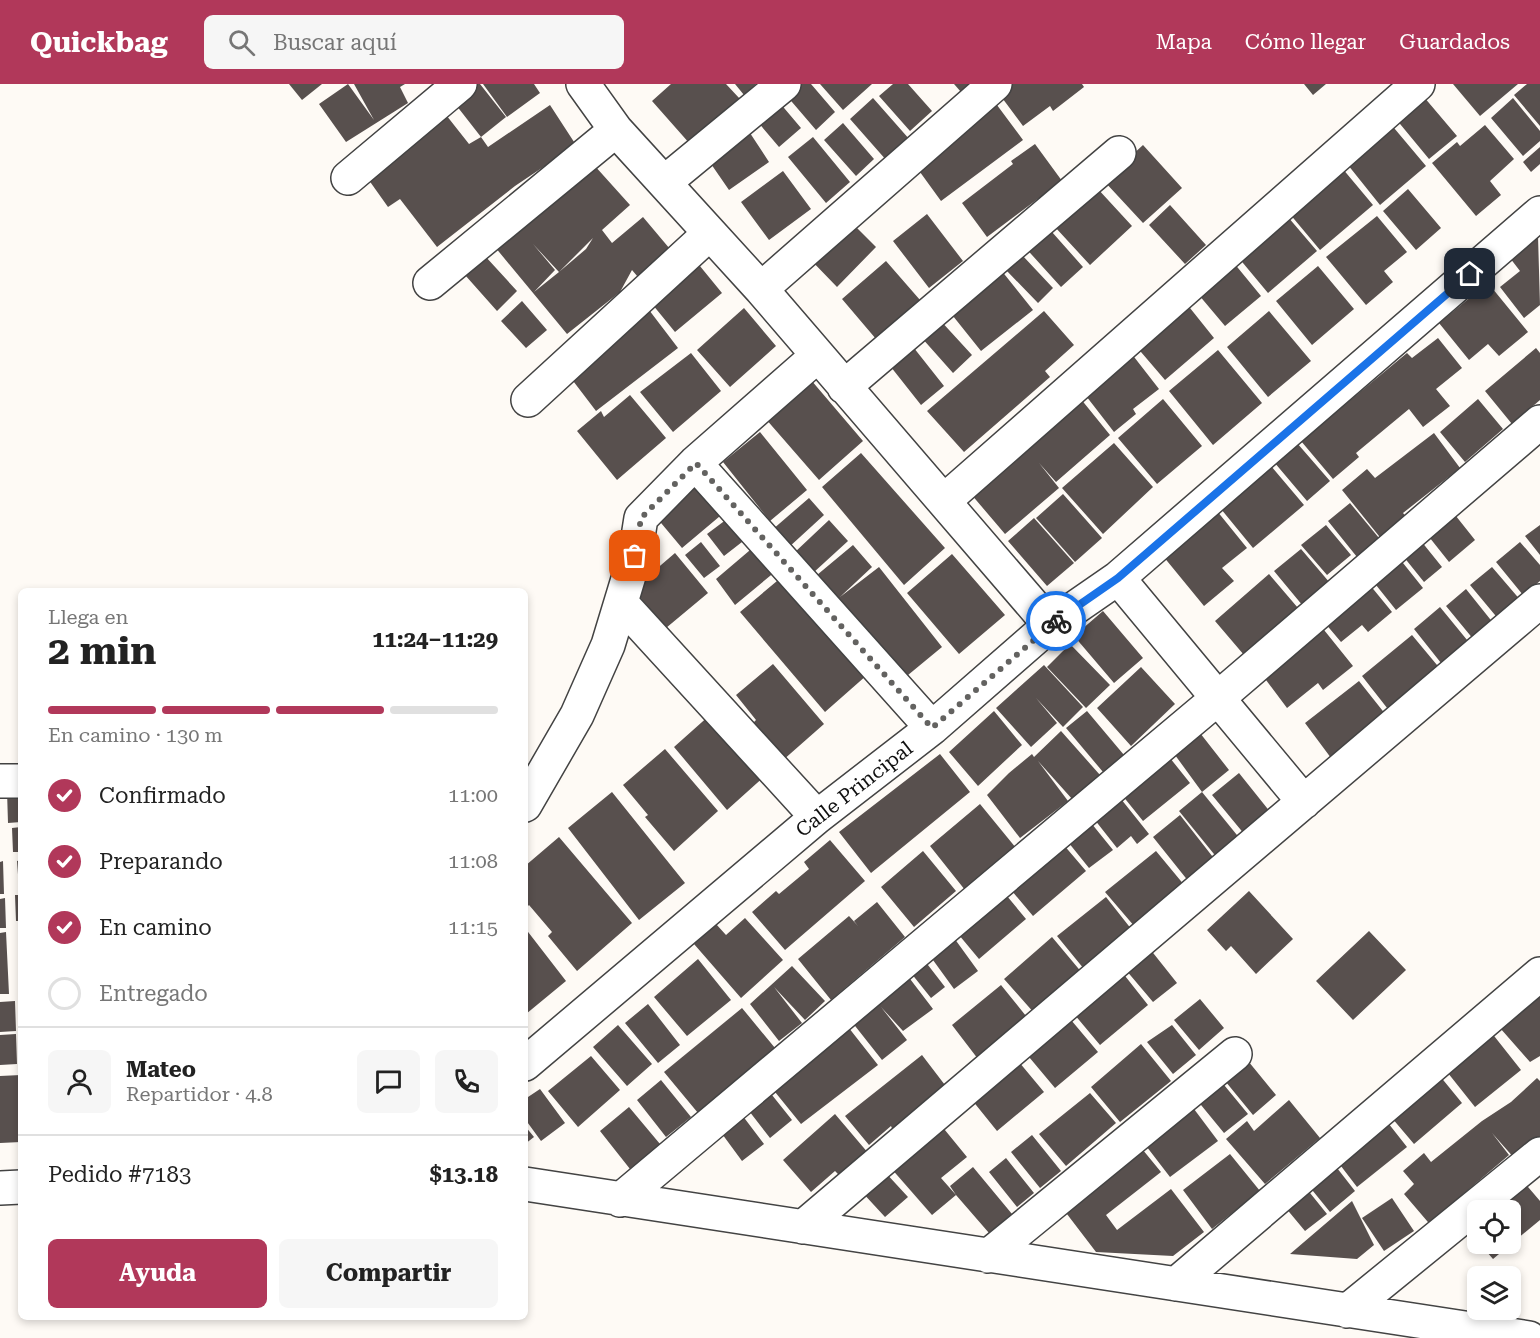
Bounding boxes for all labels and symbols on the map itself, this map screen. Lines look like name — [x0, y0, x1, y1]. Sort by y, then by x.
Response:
pin — [1444, 248, 1495, 299]
pin — [609, 530, 660, 581]
courier — [1026, 591, 1086, 651]
street label: Calle Principal — [791, 736, 917, 842]

